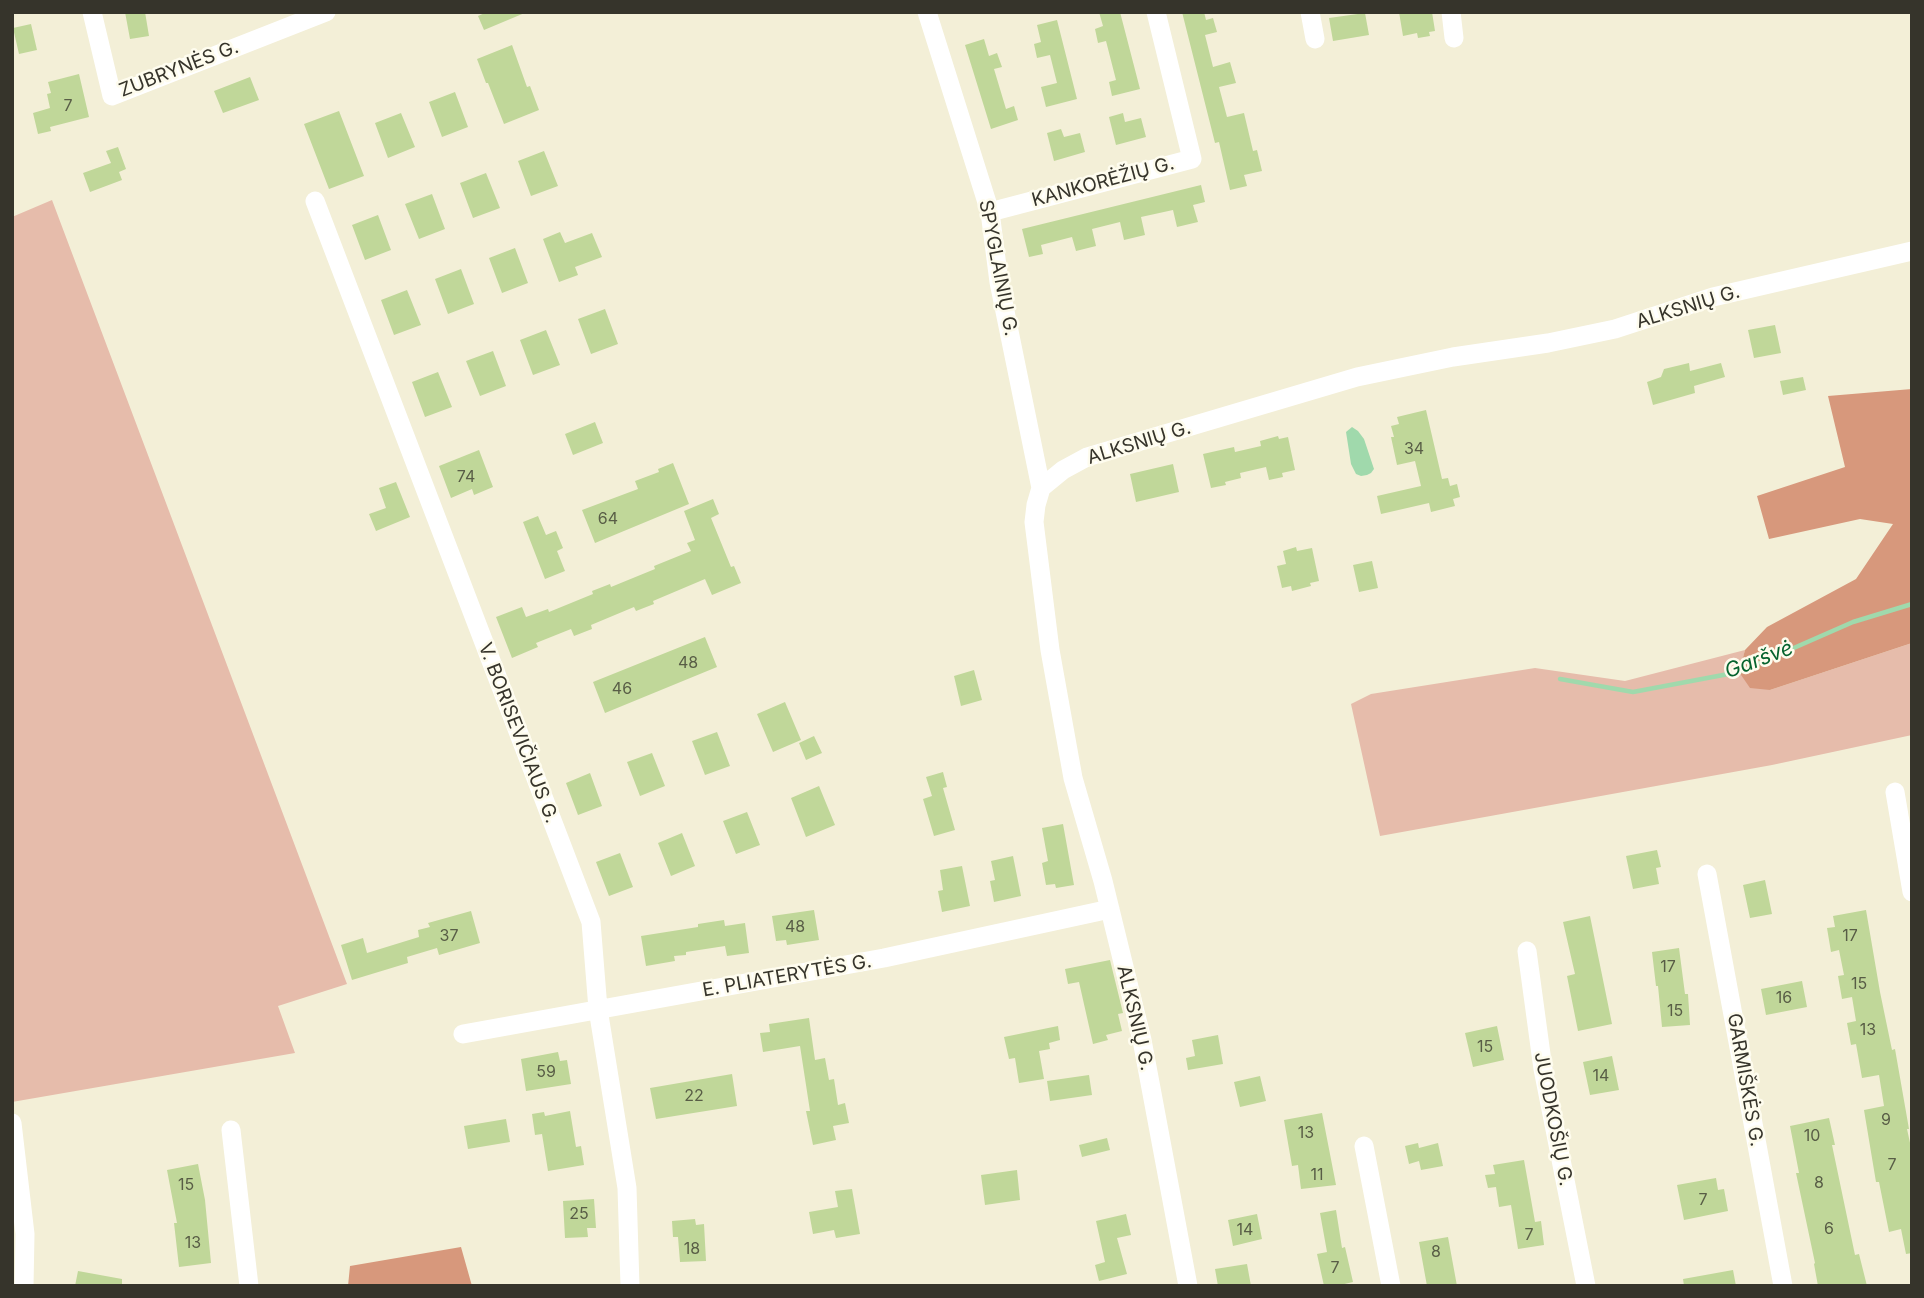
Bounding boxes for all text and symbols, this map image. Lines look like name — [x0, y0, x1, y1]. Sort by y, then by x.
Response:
street label: ZUBRYNĖS G. — [116, 36, 242, 102]
house number: 7 — [63, 96, 73, 116]
street label: KANKORĖŽIŲ G. — [1029, 152, 1177, 212]
street label: SPYGLAINIŲ G. — [974, 198, 1022, 338]
street label: ALKSNIŲ G. — [1633, 280, 1743, 334]
street label: ALKSNIŲ G. — [1084, 416, 1194, 470]
house number: 34 — [1404, 439, 1424, 459]
house number: 74 — [457, 467, 475, 487]
house number: 64 — [598, 509, 618, 529]
water label: Garšvė — [1721, 636, 1797, 684]
street label: V. BORISEVIČIAUS G. — [473, 640, 563, 826]
house number: 48 — [678, 653, 698, 673]
house number: 46 — [612, 679, 632, 699]
house number: 48 — [785, 917, 805, 937]
house number: 37 — [440, 926, 458, 946]
house number: 17 — [1842, 926, 1858, 946]
street label: E. PLIATERYTĖS G. — [701, 950, 873, 1002]
house number: 17 — [1660, 957, 1676, 977]
street label: ALKSNIŲ G. — [1112, 963, 1158, 1073]
house number: 15 — [1851, 974, 1867, 994]
house number: 16 — [1776, 988, 1792, 1008]
house number: 15 — [1667, 1001, 1683, 1021]
street label: GARMIŠKĖS G. — [1722, 1012, 1768, 1148]
house number: 13 — [1860, 1020, 1876, 1040]
house number: 15 — [1477, 1037, 1493, 1057]
street label: JUODKOŠIŲ G. — [1529, 1050, 1577, 1188]
house number: 59 — [536, 1062, 556, 1082]
house number: 14 — [1593, 1066, 1609, 1086]
house number: 22 — [684, 1086, 704, 1106]
house number: 9 — [1881, 1110, 1891, 1130]
house number: 13 — [1298, 1123, 1314, 1143]
house number: 10 — [1804, 1126, 1820, 1146]
house number: 7 — [1887, 1155, 1897, 1175]
house number: 11 — [1310, 1165, 1324, 1185]
house number: 8 — [1814, 1173, 1824, 1193]
house number: 15 — [178, 1175, 194, 1195]
house number: 7 — [1698, 1190, 1708, 1210]
house number: 25 — [569, 1204, 589, 1224]
house number: 6 — [1824, 1219, 1834, 1239]
house number: 14 — [1237, 1220, 1253, 1240]
house number: 7 — [1524, 1225, 1534, 1245]
house number: 13 — [185, 1233, 201, 1253]
house number: 18 — [684, 1239, 700, 1259]
house number: 8 — [1431, 1242, 1441, 1262]
house number: 7 — [1330, 1258, 1340, 1278]

